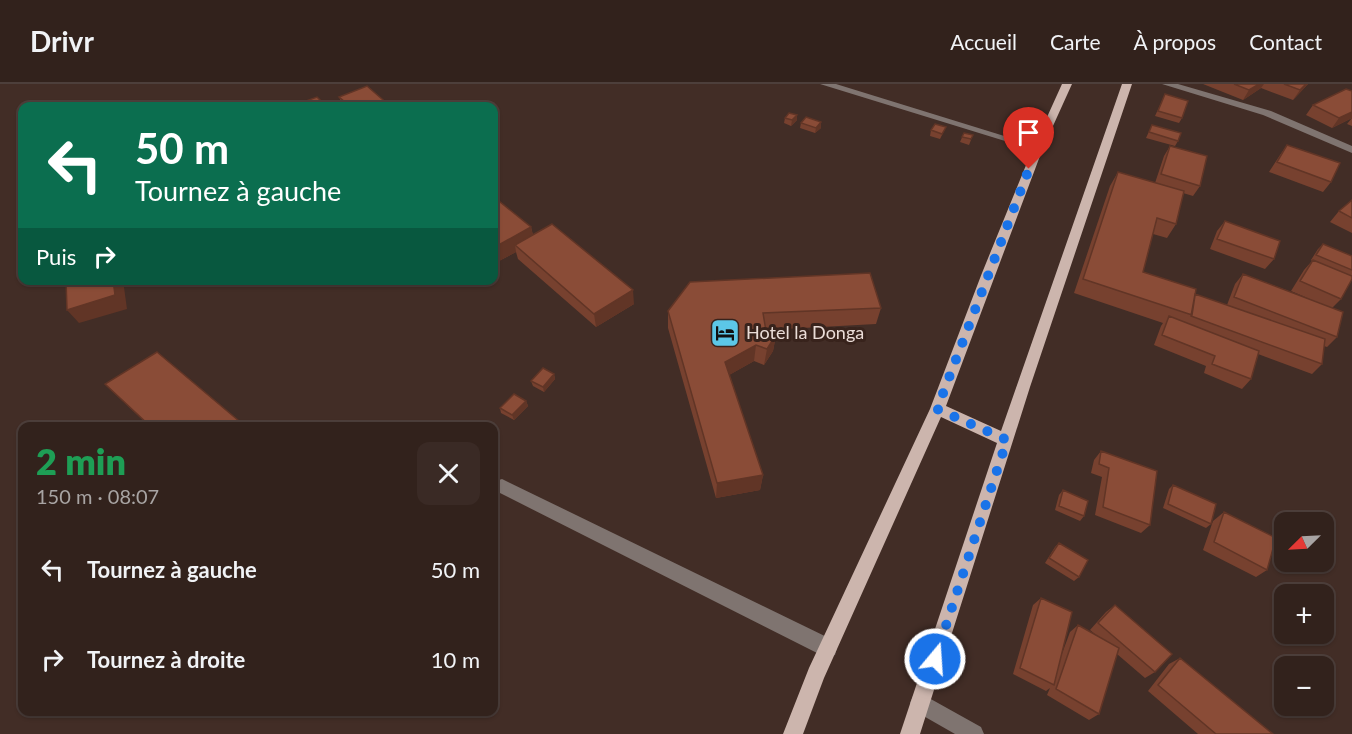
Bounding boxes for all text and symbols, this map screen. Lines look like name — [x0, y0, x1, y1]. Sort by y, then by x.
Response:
text: Drivr — [30, 24, 94, 58]
text: Accueil — [950, 29, 1017, 54]
text: Carte — [1050, 29, 1101, 54]
text: À propos — [1134, 29, 1216, 54]
text: Contact — [1249, 29, 1322, 54]
pin — [1003, 107, 1054, 169]
icon: arrive — [1012, 116, 1045, 149]
text: 50 m — [135, 123, 229, 173]
icon: left — [36, 126, 114, 204]
text: Tournez à gauche — [135, 174, 341, 207]
icon: right — [88, 240, 121, 273]
text: Puis — [36, 243, 76, 270]
hotel icon: Hotel la Donga — [709, 317, 741, 349]
place label: Hotel la Donga — [746, 321, 864, 343]
text: 2 min — [36, 439, 126, 483]
button: close — [417, 442, 480, 505]
text: 150 m · 08:07 — [36, 484, 159, 508]
north arrow — [1274, 512, 1334, 572]
map controls — [1274, 512, 1334, 716]
icon: left — [36, 553, 69, 586]
text: Tournez à gauche — [87, 556, 257, 583]
text: 50 m — [431, 556, 480, 583]
button: + — [1274, 584, 1334, 644]
position arrow — [903, 627, 967, 691]
icon: right — [36, 643, 69, 676]
text: Tournez à droite — [87, 646, 245, 673]
text: 10 m — [431, 646, 480, 673]
button: − — [1274, 656, 1334, 716]

